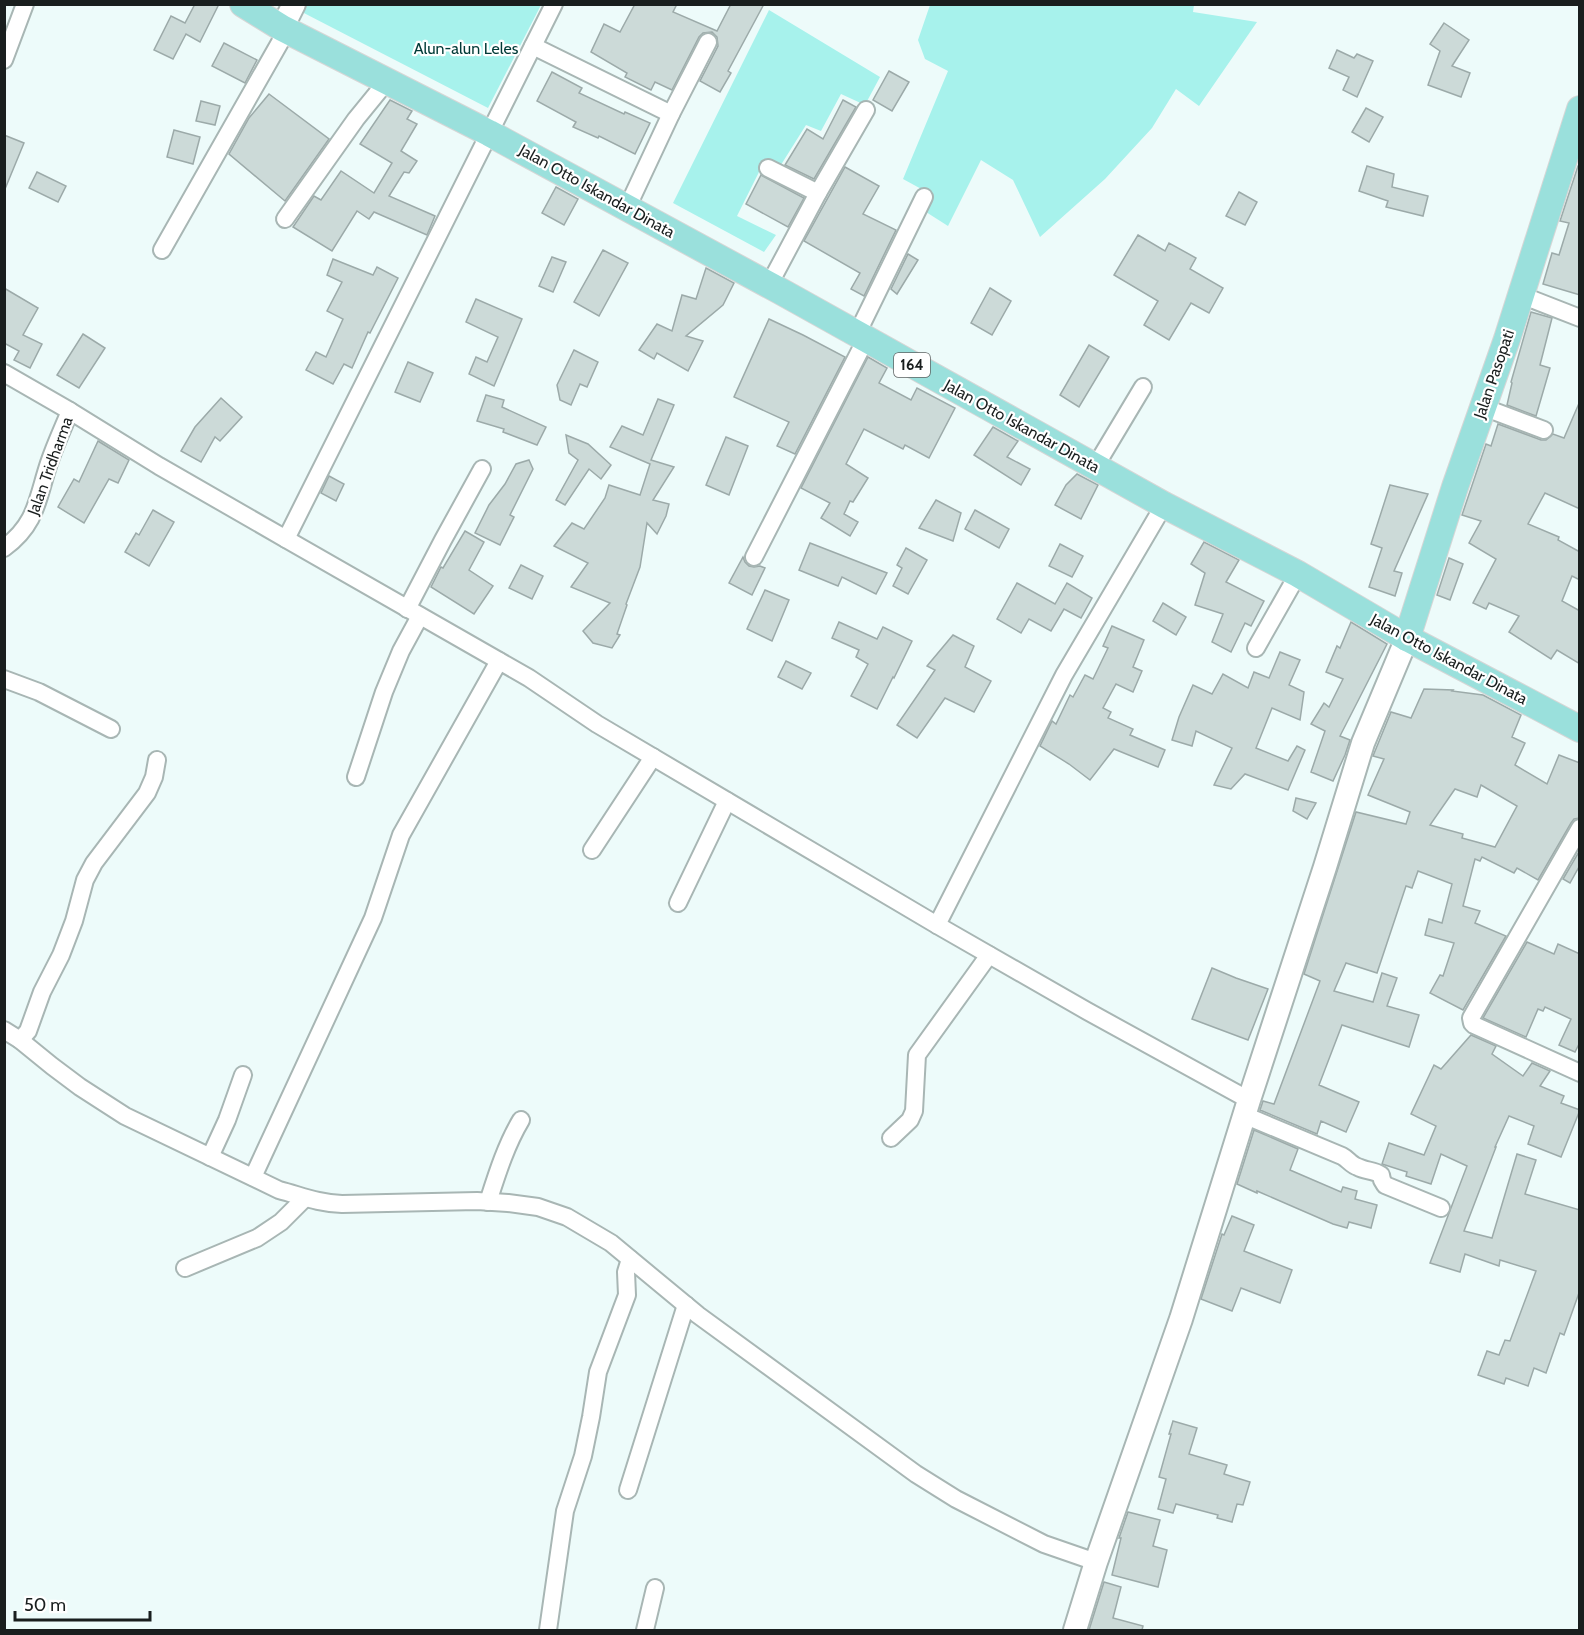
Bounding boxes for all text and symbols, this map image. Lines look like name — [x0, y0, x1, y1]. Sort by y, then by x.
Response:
park label: Alun-alun Leles — [414, 39, 519, 58]
street label: Jalan Otto Iskandar Dinata — [515, 140, 678, 242]
street label: Jalan Pasopati — [1470, 327, 1518, 422]
road number: 164 — [894, 353, 930, 377]
street label: Jalan Otto Iskandar Dinata — [940, 375, 1103, 477]
street label: Jalan Tridharma — [23, 414, 77, 519]
street label: Jalan Otto Iskandar Dinata — [1366, 609, 1531, 709]
scale bar — [15, 1584, 150, 1622]
text: 50 m — [24, 1594, 66, 1616]

